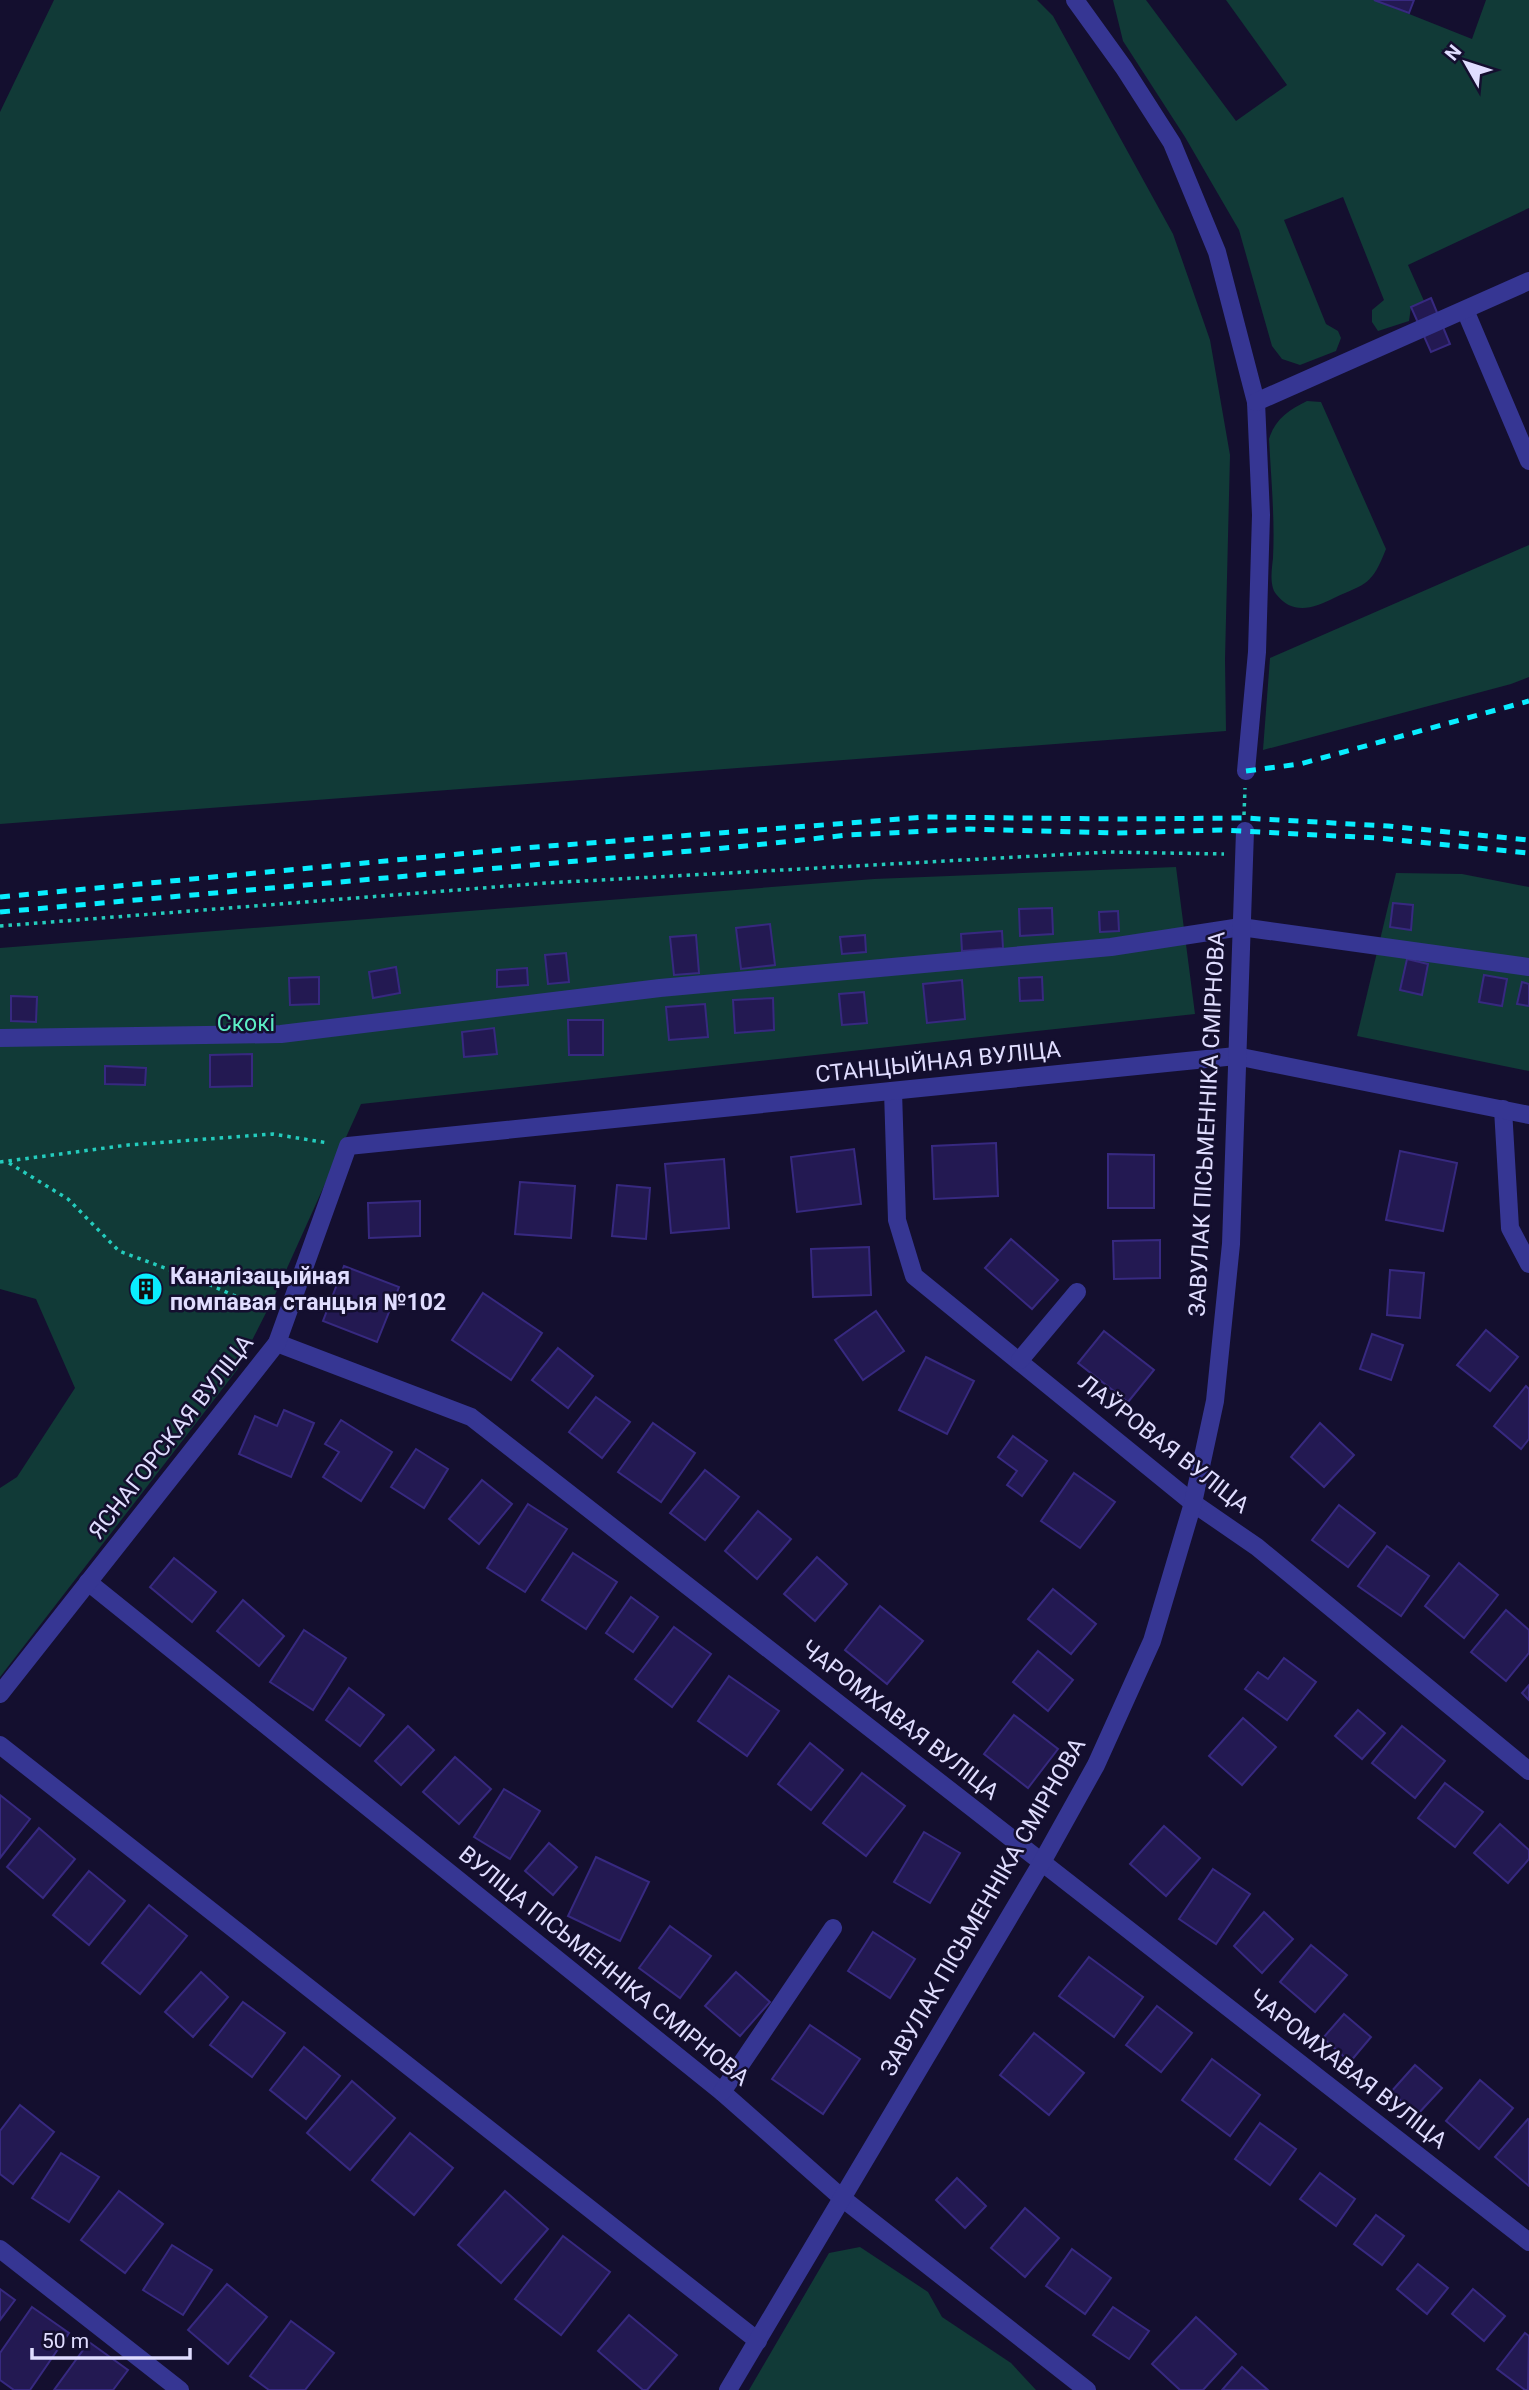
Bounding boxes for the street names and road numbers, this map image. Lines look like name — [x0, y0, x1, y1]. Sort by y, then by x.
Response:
street label: ЗАВУЛАК ПІСЬМЕННІКА СМІРНОВА — [1183, 931, 1231, 1317]
street label: СТАНЦЫЙНАЯ ВУЛІЦА — [814, 1035, 1062, 1088]
street label: ЯСНАГОРСКАЯ ВУЛІЦА — [83, 1330, 259, 1544]
street label: ЛАЎРОВАЯ ВУЛІЦА — [1074, 1368, 1255, 1519]
street label: ЧАРОМХАВАЯ ВУЛІЦА — [796, 1634, 1004, 1806]
street label: ЗАВУЛАК ПІСЬМЕННІКА СМІРНОВА — [875, 1733, 1091, 2081]
street label: ВУЛІЦА ПІСЬМЕННІКА СМІРНОВА — [453, 1841, 755, 2091]
street label: ЧАРОМХАВАЯ ВУЛІЦА — [1244, 1983, 1452, 2155]

